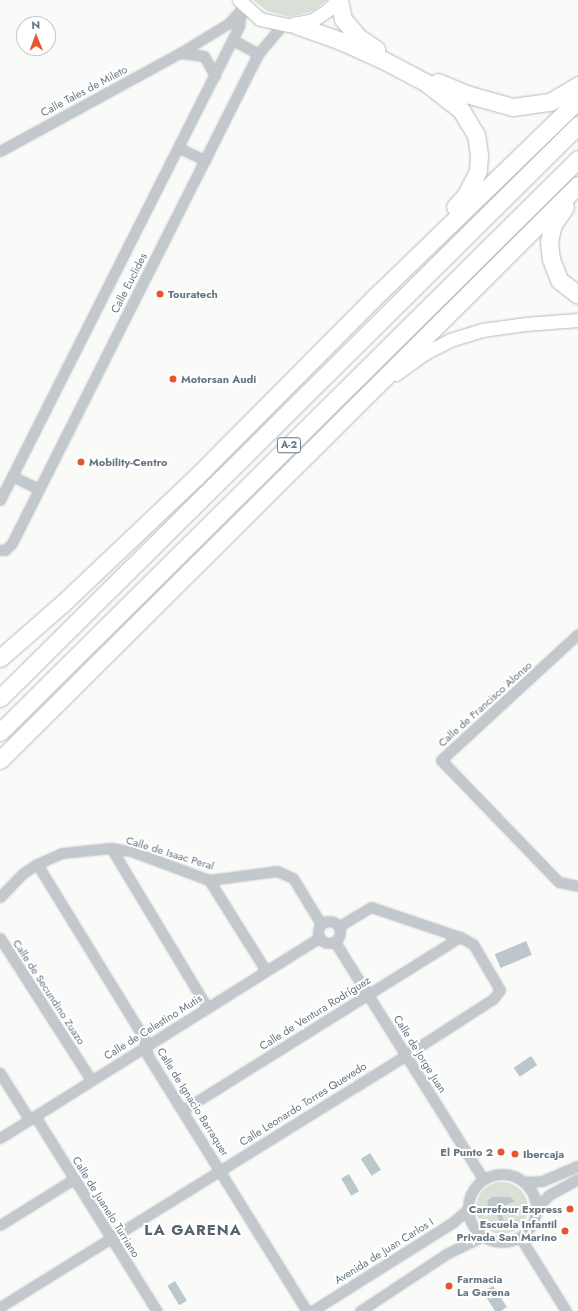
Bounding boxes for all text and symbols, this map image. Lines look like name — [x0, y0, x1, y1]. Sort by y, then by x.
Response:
north arrow — [16, 16, 56, 56]
text: N — [31, 17, 40, 33]
street label: Calle Tales de Mileto — [39, 63, 129, 119]
street label: Calle Euclides — [108, 251, 150, 315]
place label: Touratech — [168, 287, 218, 301]
marker: Touratech — [155, 289, 165, 299]
place label: Motorsan Audi — [181, 372, 256, 386]
marker: Motorsan Audi — [168, 374, 178, 384]
road number: A-2 — [276, 437, 302, 453]
place label: Mobility-Centro — [89, 455, 167, 469]
marker: Mobility-Centro — [76, 457, 86, 467]
street label: Calle de Francisco Alonso — [436, 659, 534, 749]
street label: Calle de Isaac Peral — [124, 833, 216, 873]
street label: Calle de Secundino Zuazo — [10, 937, 88, 1047]
street label: Calle de Ventura Rodríguez — [257, 973, 373, 1053]
street label: Calle de Celestino Mutis — [102, 991, 204, 1063]
street label: Calle de Jorge Juan — [391, 1013, 449, 1095]
street label: Calle de Ignacio Barraquer — [154, 1045, 232, 1159]
street label: Calle Leonardo Torres Quevedo — [237, 1059, 369, 1149]
place label: El Punto 2 — [440, 1145, 493, 1159]
marker: El Punto 2 — [496, 1147, 506, 1157]
place label: Ibercaja — [523, 1147, 564, 1161]
marker: Ibercaja — [510, 1149, 520, 1159]
street label: Calle de Juanelo Turriano — [70, 1154, 142, 1260]
place label: Carrefour Express — [469, 1202, 562, 1216]
marker: Carrefour Express — [565, 1204, 575, 1214]
street label: Avenida de Juan Carlos I — [332, 1215, 436, 1287]
place label: Escuela Infantil Privada San Marino — [457, 1218, 557, 1244]
district label: LA GARENA — [144, 1222, 242, 1240]
marker: Escuela Infantil Privada San Marino — [560, 1226, 570, 1236]
place label: Farmacia La Garena — [457, 1273, 510, 1299]
marker: Farmacia La Garena — [444, 1281, 454, 1291]

